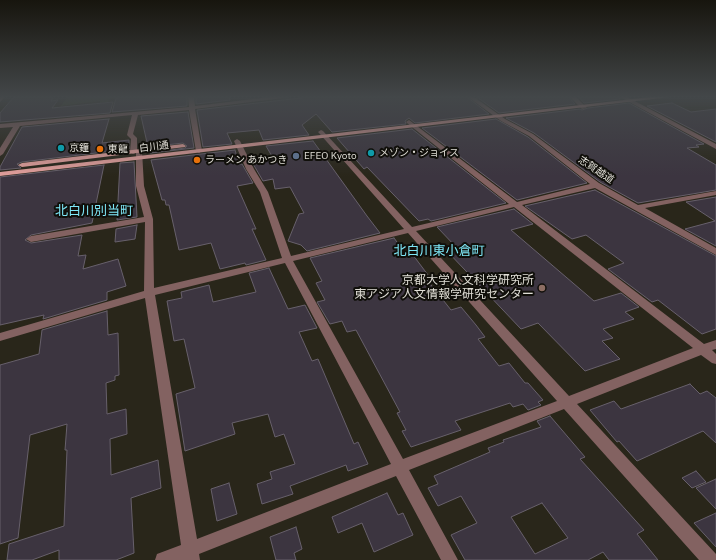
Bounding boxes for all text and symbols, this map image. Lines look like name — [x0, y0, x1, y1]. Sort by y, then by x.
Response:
street label: 白川通 — [138, 139, 170, 155]
place label: 京鐘 — [69, 142, 89, 154]
marker: 京鐘 — [56, 143, 66, 153]
place label: 東龍 — [108, 143, 128, 155]
marker: 東龍 — [95, 144, 105, 154]
place label: メゾン・ジョイス — [379, 147, 459, 159]
marker: メゾン・ジョイス — [366, 148, 376, 158]
place label: EFEO Kyoto — [304, 150, 357, 162]
marker: EFEO Kyoto — [291, 151, 301, 161]
place label: ラーメン あかつき — [205, 154, 287, 166]
street label: 志賀越道 — [576, 154, 616, 186]
marker: ラーメン あかつき — [192, 155, 202, 165]
district label: 北白川別当町 — [55, 203, 133, 219]
district label: 北白川東小倉町 — [394, 243, 484, 259]
place label: 京都大学人文科学研究所 東アジア人文情報学研究センター — [354, 274, 534, 302]
marker: 京都大学人文科学研究所 東アジア人文情報学研究センター — [537, 283, 547, 293]

